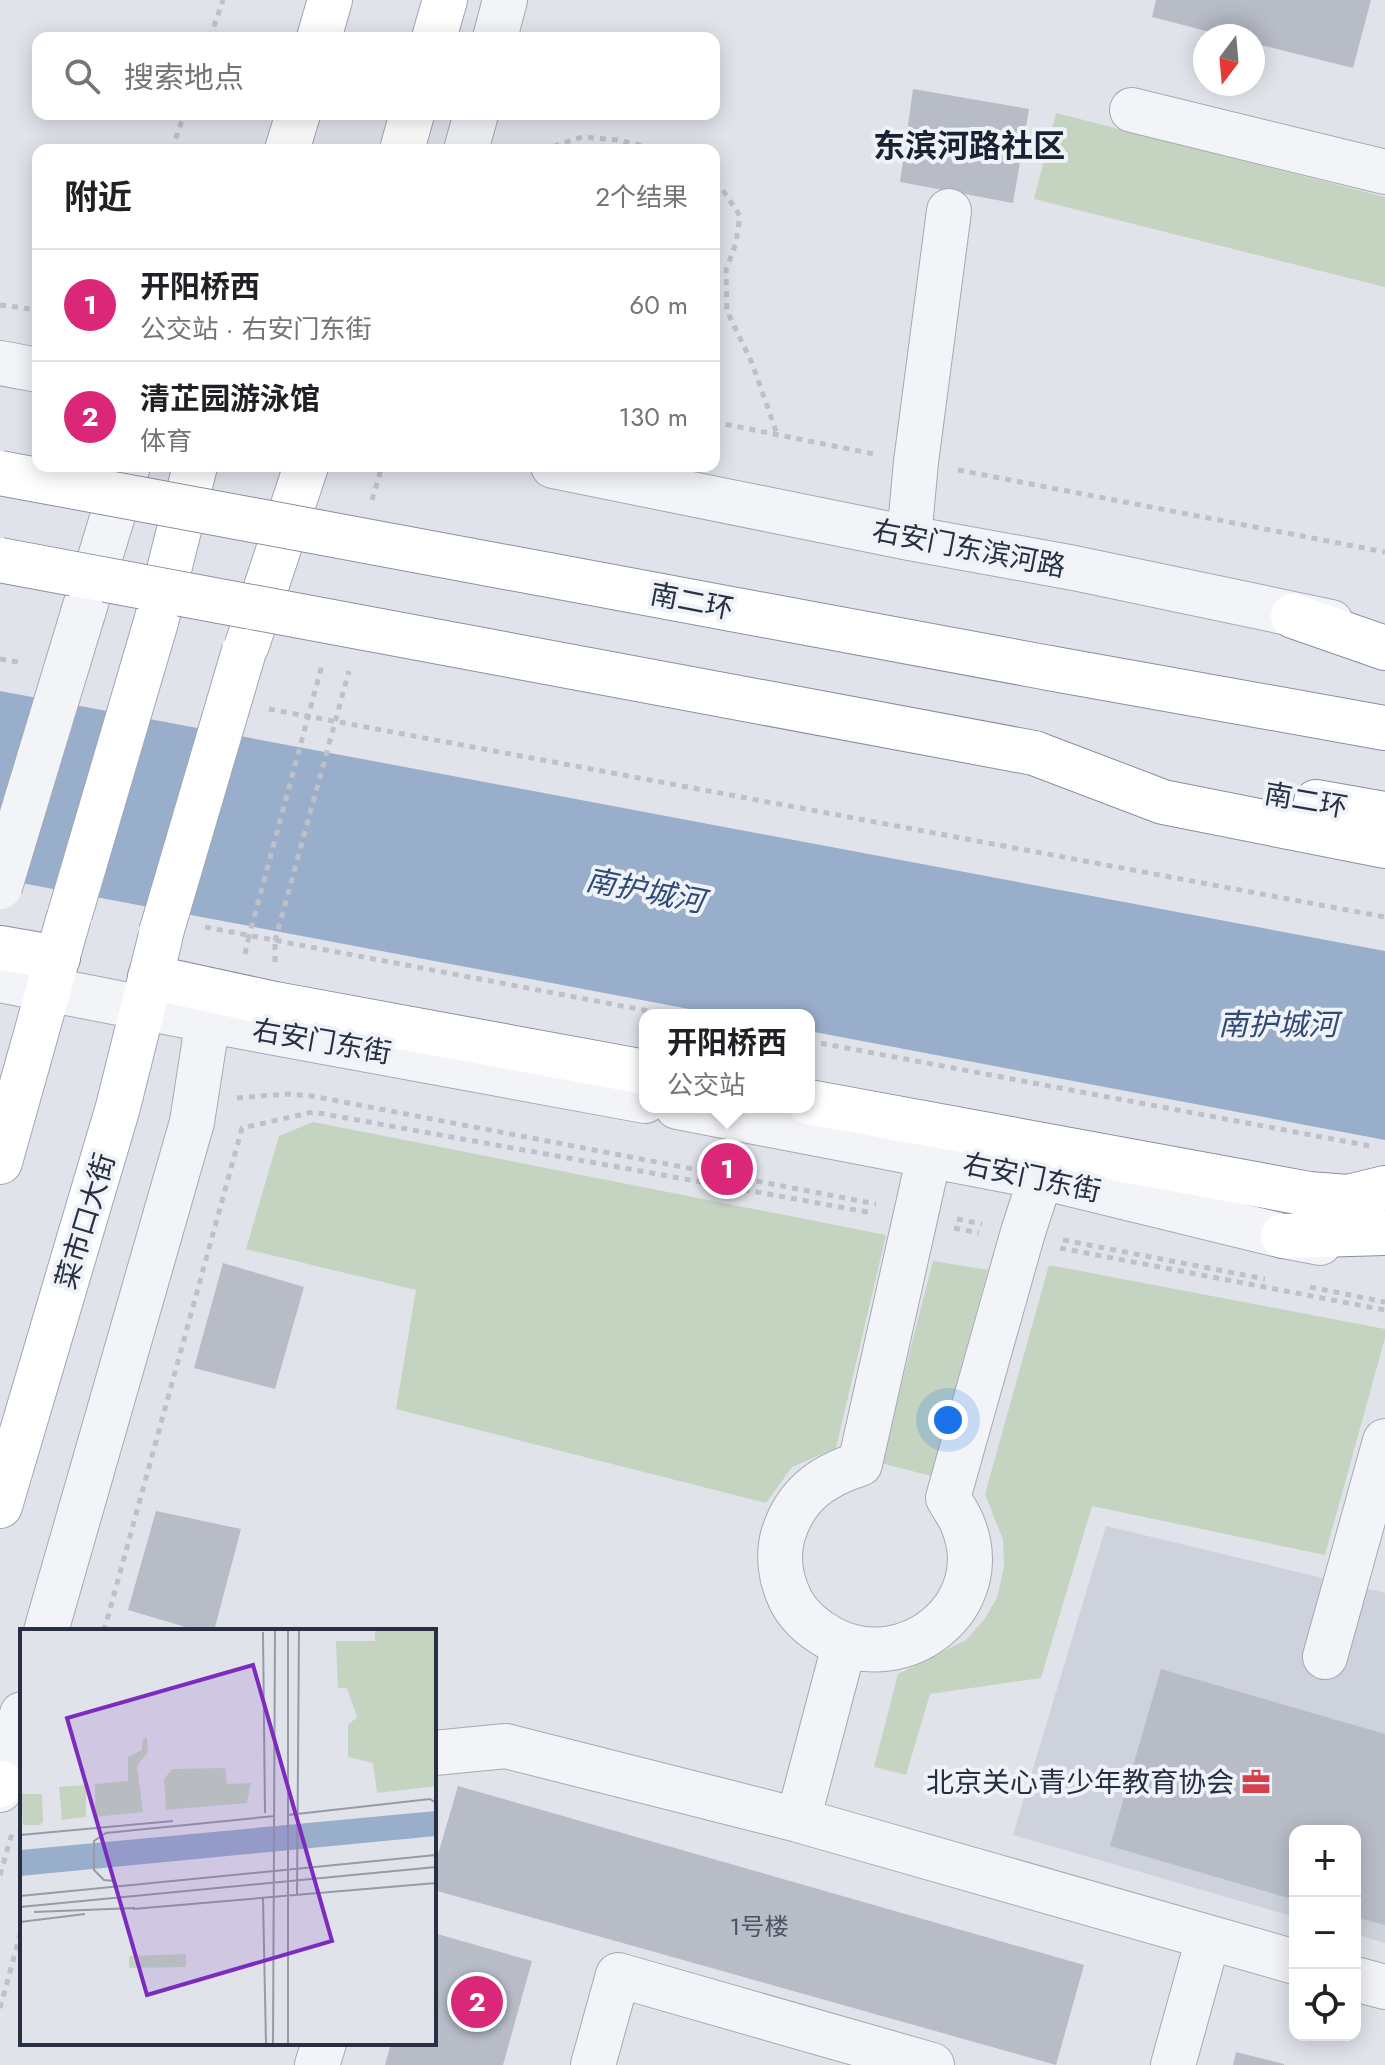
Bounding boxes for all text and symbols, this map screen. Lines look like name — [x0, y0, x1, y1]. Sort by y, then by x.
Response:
north arrow — [1193, 24, 1265, 96]
search box — [32, 32, 720, 120]
icon: search — [60, 54, 104, 98]
text: 搜索地点 — [124, 56, 244, 99]
district label: 东滨河路社区 — [873, 123, 1065, 169]
text: 附近 — [64, 173, 132, 222]
text: 2个结果 — [595, 178, 688, 216]
text: 开阳桥西 — [140, 265, 260, 308]
text: 1 — [83, 286, 97, 324]
text: 60 m — [629, 286, 688, 324]
text: 公交站 · 右安门东街 — [140, 310, 371, 348]
text: 清芷园游泳馆 — [140, 377, 320, 420]
text: 2 — [81, 398, 99, 436]
text: 130 m — [618, 398, 688, 436]
text: 体育 — [140, 422, 192, 460]
street label: 右安门东滨河路 — [869, 510, 1069, 587]
street label: 南二环 — [647, 573, 737, 630]
street label: 南二环 — [1261, 773, 1351, 828]
water label: 南护城河 — [582, 858, 713, 924]
water label: 南护城河 — [1218, 1003, 1343, 1046]
street label: 右安门东街 — [249, 1009, 394, 1074]
popup — [639, 1009, 815, 1113]
text: 开阳桥西 — [667, 1021, 787, 1064]
text: 公交站 — [667, 1066, 745, 1104]
pin: 1 — [701, 1139, 753, 1199]
street label: 右安门东街 — [959, 1143, 1105, 1212]
street label: 菜市口大街 — [45, 1148, 126, 1294]
your location — [928, 1400, 968, 1440]
inset map — [20, 1629, 436, 2045]
place label: 北京关心青少年教育协会 — [926, 1762, 1234, 1803]
office icon: 北京关心青少年教育协会 — [1241, 1767, 1271, 1797]
map controls — [1289, 1825, 1361, 2041]
button: + — [1289, 1825, 1361, 1897]
button: − — [1289, 1897, 1361, 1969]
house number: 1号楼 — [730, 1909, 788, 1944]
button: locate — [1289, 1969, 1361, 2041]
pin: 2 — [451, 1972, 503, 2032]

